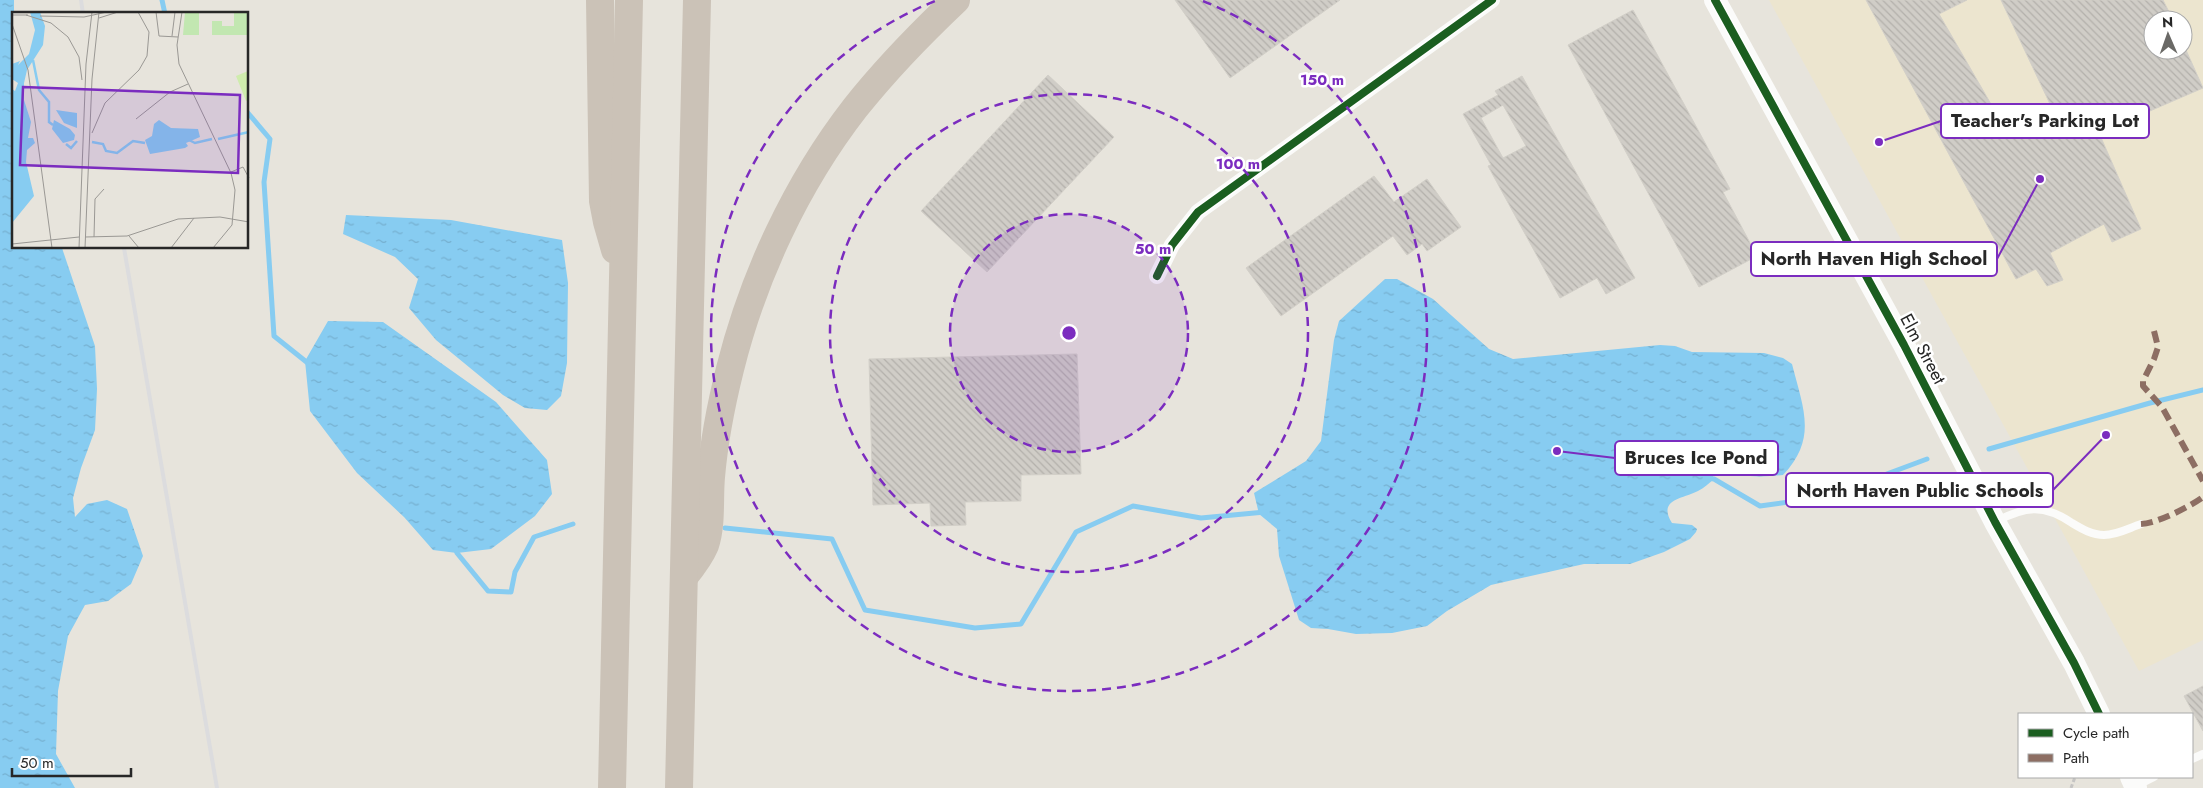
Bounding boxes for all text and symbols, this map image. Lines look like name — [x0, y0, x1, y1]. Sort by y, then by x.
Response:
north arrow — [2143, 10, 2193, 60]
inset map — [12, 12, 249, 249]
text: N — [2162, 12, 2173, 32]
text: 150 m — [1300, 69, 1344, 91]
callout: Teacher's Parking Lot — [1941, 104, 2149, 138]
text: Teacher's Parking Lot — [1951, 107, 2139, 134]
text: 100 m — [1216, 153, 1260, 175]
text: 50 m — [1135, 238, 1171, 260]
callout: North Haven High School — [1751, 242, 1997, 276]
text: North Haven High School — [1761, 245, 1987, 272]
street label: Elm Street — [1894, 309, 1953, 389]
centre of rings — [1060, 324, 1078, 342]
callout: Bruces Ice Pond — [1615, 441, 1778, 475]
text: Bruces Ice Pond — [1624, 444, 1768, 471]
callout: North Haven Public Schools — [1786, 473, 2053, 507]
text: North Haven Public Schools — [1797, 477, 2044, 504]
legend — [2018, 713, 2193, 778]
text: Cycle path — [2063, 722, 2130, 744]
scale bar — [12, 746, 131, 778]
text: Path — [2063, 747, 2089, 769]
text: 50 m — [20, 752, 54, 774]

